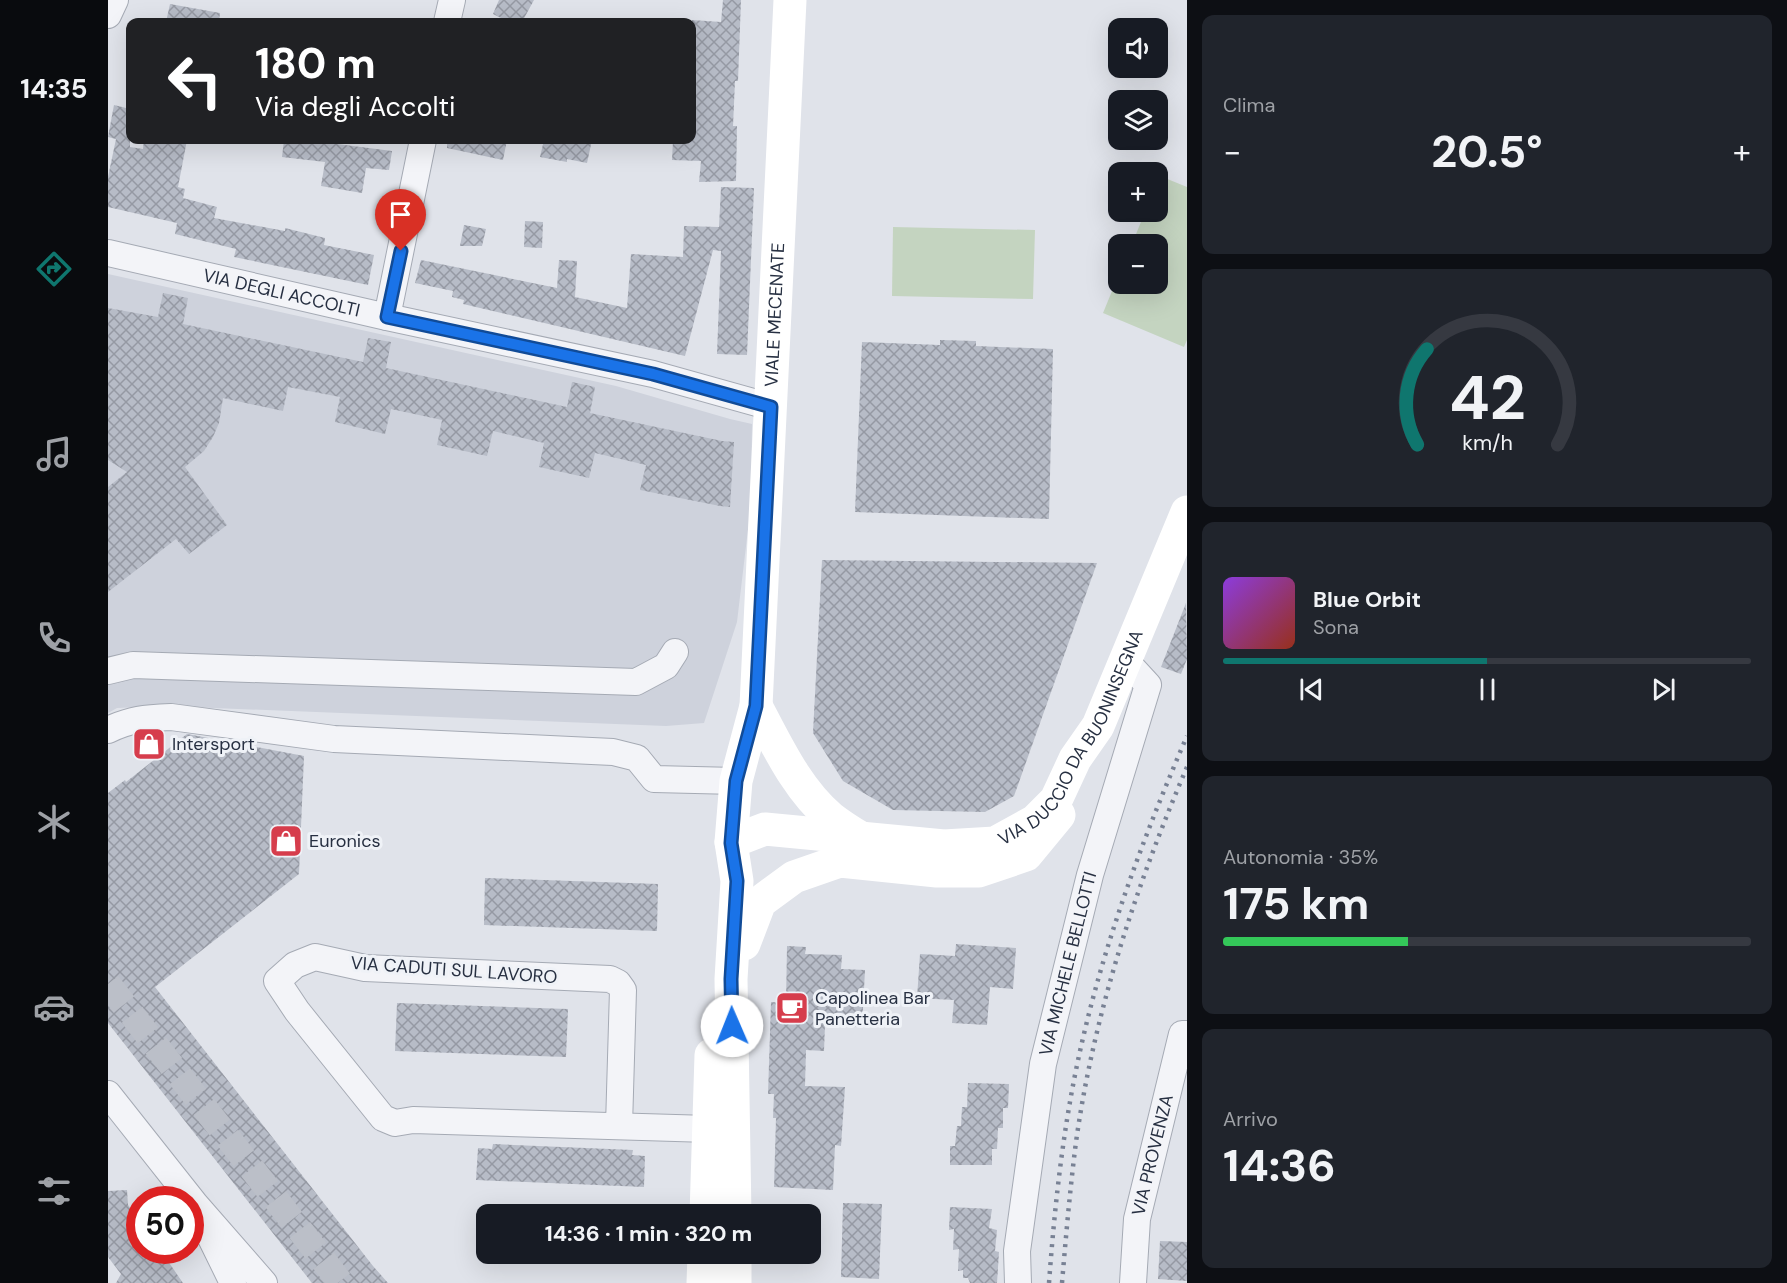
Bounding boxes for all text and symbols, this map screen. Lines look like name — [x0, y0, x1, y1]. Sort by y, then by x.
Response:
map controls — [1108, 18, 1168, 294]
button: sound — [1108, 18, 1168, 78]
text: 180 m — [255, 36, 376, 91]
icon: left — [156, 42, 234, 120]
text: 14:35 — [20, 71, 88, 106]
text: Via degli Accolti — [255, 89, 456, 124]
button: layers — [1108, 90, 1168, 150]
text: Clima — [1223, 92, 1275, 118]
text: 20.5° — [1431, 122, 1543, 181]
text: − — [1223, 130, 1241, 173]
text: + — [1733, 130, 1751, 173]
button: + — [1108, 162, 1168, 222]
pin — [375, 189, 426, 251]
icon: arrive — [384, 198, 417, 231]
button: − — [1108, 234, 1168, 294]
street label: VIALE MECENATE — [759, 242, 790, 388]
icon: directions — [33, 248, 75, 290]
street label: VIA DEGLI ACCOLTI — [201, 263, 362, 322]
text: 42 — [1449, 357, 1525, 438]
text: km/h — [1462, 429, 1512, 457]
icon: music — [33, 433, 75, 475]
text: Blue Orbit — [1313, 585, 1421, 614]
text: Sona — [1313, 614, 1359, 640]
icon: phone — [33, 617, 75, 659]
street label: VIA DUCCIO DA BUONINSEGNA — [994, 626, 1149, 851]
icon: previous — [1295, 673, 1328, 706]
icon: pause — [1471, 673, 1504, 706]
icon: next — [1647, 673, 1680, 706]
shop icon: Intersport — [131, 726, 167, 762]
place label: Intersport — [172, 732, 255, 756]
icon: climate — [33, 801, 75, 843]
shop icon: Euronics — [268, 823, 304, 859]
place label: Euronics — [309, 829, 380, 853]
text: Autonomia · 35% — [1223, 844, 1378, 870]
street label: VIA MICHELE BELLOTTI — [1033, 869, 1102, 1058]
text: 175 km — [1223, 874, 1369, 933]
street label: VIA CADUTI SUL LAVORO — [350, 951, 558, 989]
icon: car — [33, 986, 75, 1028]
place label: Capolinea Bar Panetteria — [815, 986, 931, 1031]
cafe icon: Capolinea Bar Panetteria — [774, 990, 810, 1026]
position arrow — [700, 994, 764, 1058]
street label: VIA PROVENZA — [1126, 1092, 1179, 1218]
text: Arrivo — [1223, 1106, 1278, 1132]
text: 14:36 — [1223, 1136, 1336, 1195]
icon: filters — [33, 1170, 75, 1212]
speed limit sign: 50 — [126, 1186, 204, 1264]
text: 14:36 · 1 min · 320 m — [545, 1219, 752, 1248]

